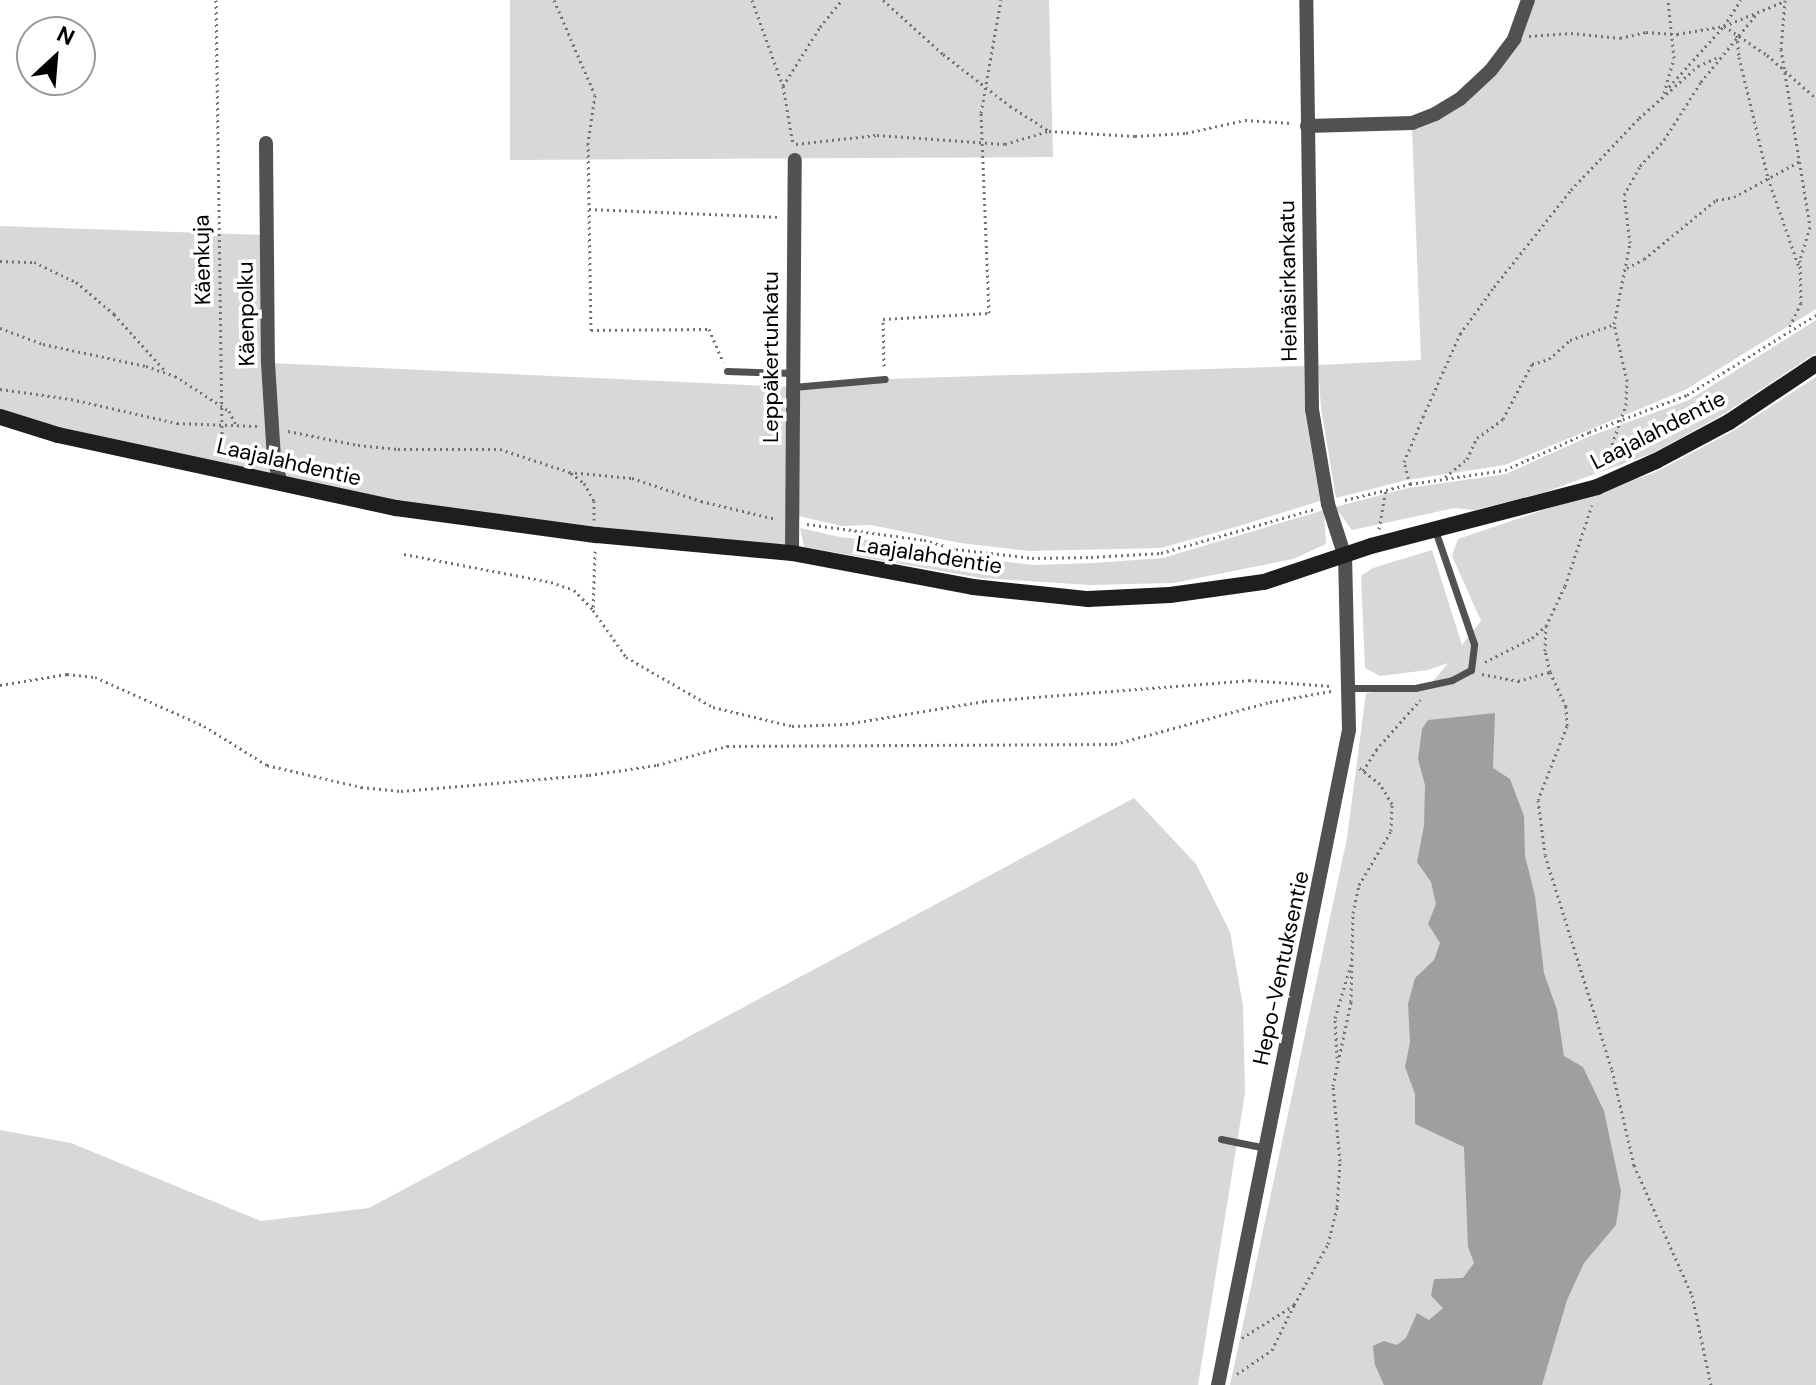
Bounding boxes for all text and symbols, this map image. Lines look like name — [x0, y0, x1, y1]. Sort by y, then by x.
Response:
north arrow — [16, 16, 96, 96]
text: N — [52, 19, 79, 52]
street label: Heinäsirkankatu — [1273, 200, 1303, 362]
street label: Käenkuja — [188, 215, 216, 305]
street label: Käenpolku — [232, 261, 260, 367]
street label: Leppäkertunkatu — [758, 271, 784, 443]
street label: Laajalahdentie — [1586, 385, 1730, 475]
street label: Laajalahdentie — [214, 433, 364, 491]
street label: Laajalahdentie — [854, 530, 1004, 580]
street label: Hepo-Ventuksentie — [1248, 868, 1314, 1068]

